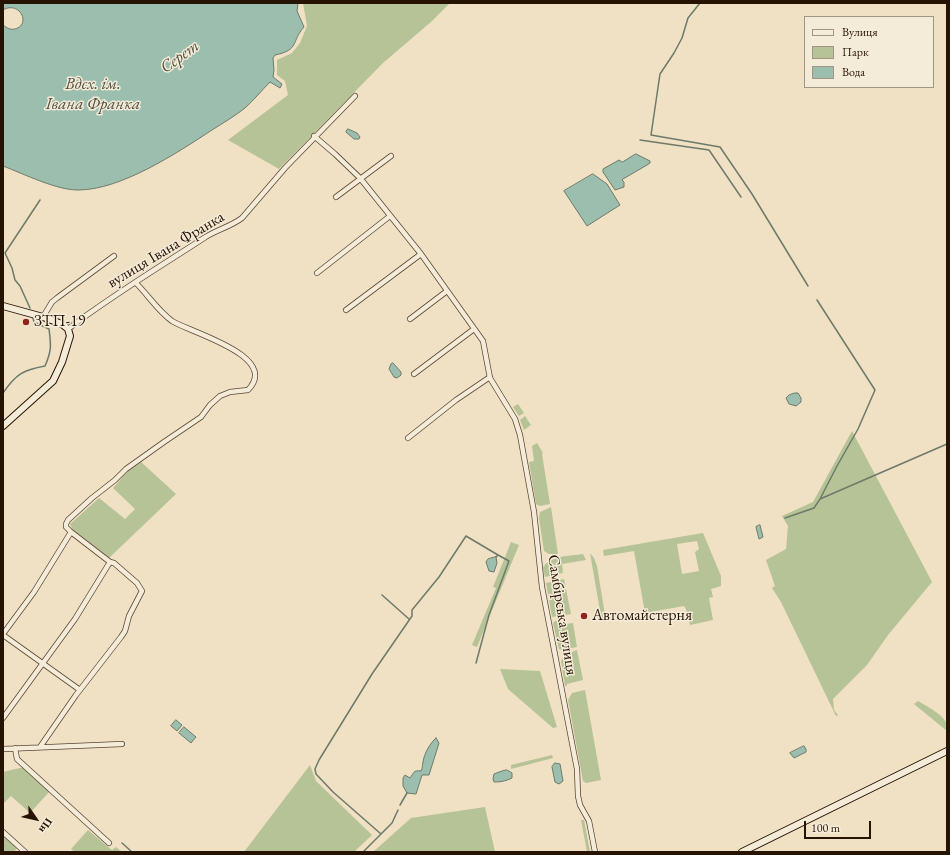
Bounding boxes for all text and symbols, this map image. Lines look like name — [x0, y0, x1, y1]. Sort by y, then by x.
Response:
legend — [804, 16, 934, 88]
text: Вулиця — [842, 24, 878, 40]
water label: Серет — [157, 36, 203, 78]
text: Парк — [842, 44, 869, 60]
text: Вода — [842, 64, 865, 80]
water label: Вдсх. ім. Івана Франка — [46, 74, 140, 114]
street label: вулиця Івана Франка — [104, 207, 228, 293]
place label: ЗТП-19 — [34, 312, 86, 332]
marker: ЗТП-19 — [21, 317, 31, 327]
street label: Самбірська вулиця — [543, 553, 581, 677]
place label: Автомайстерня — [592, 606, 692, 626]
marker: Автомайстерня — [579, 611, 589, 621]
north arrow — [16, 799, 56, 839]
scale bar — [806, 813, 873, 839]
text: Пн — [36, 816, 56, 836]
text: 100 m — [811, 820, 840, 836]

